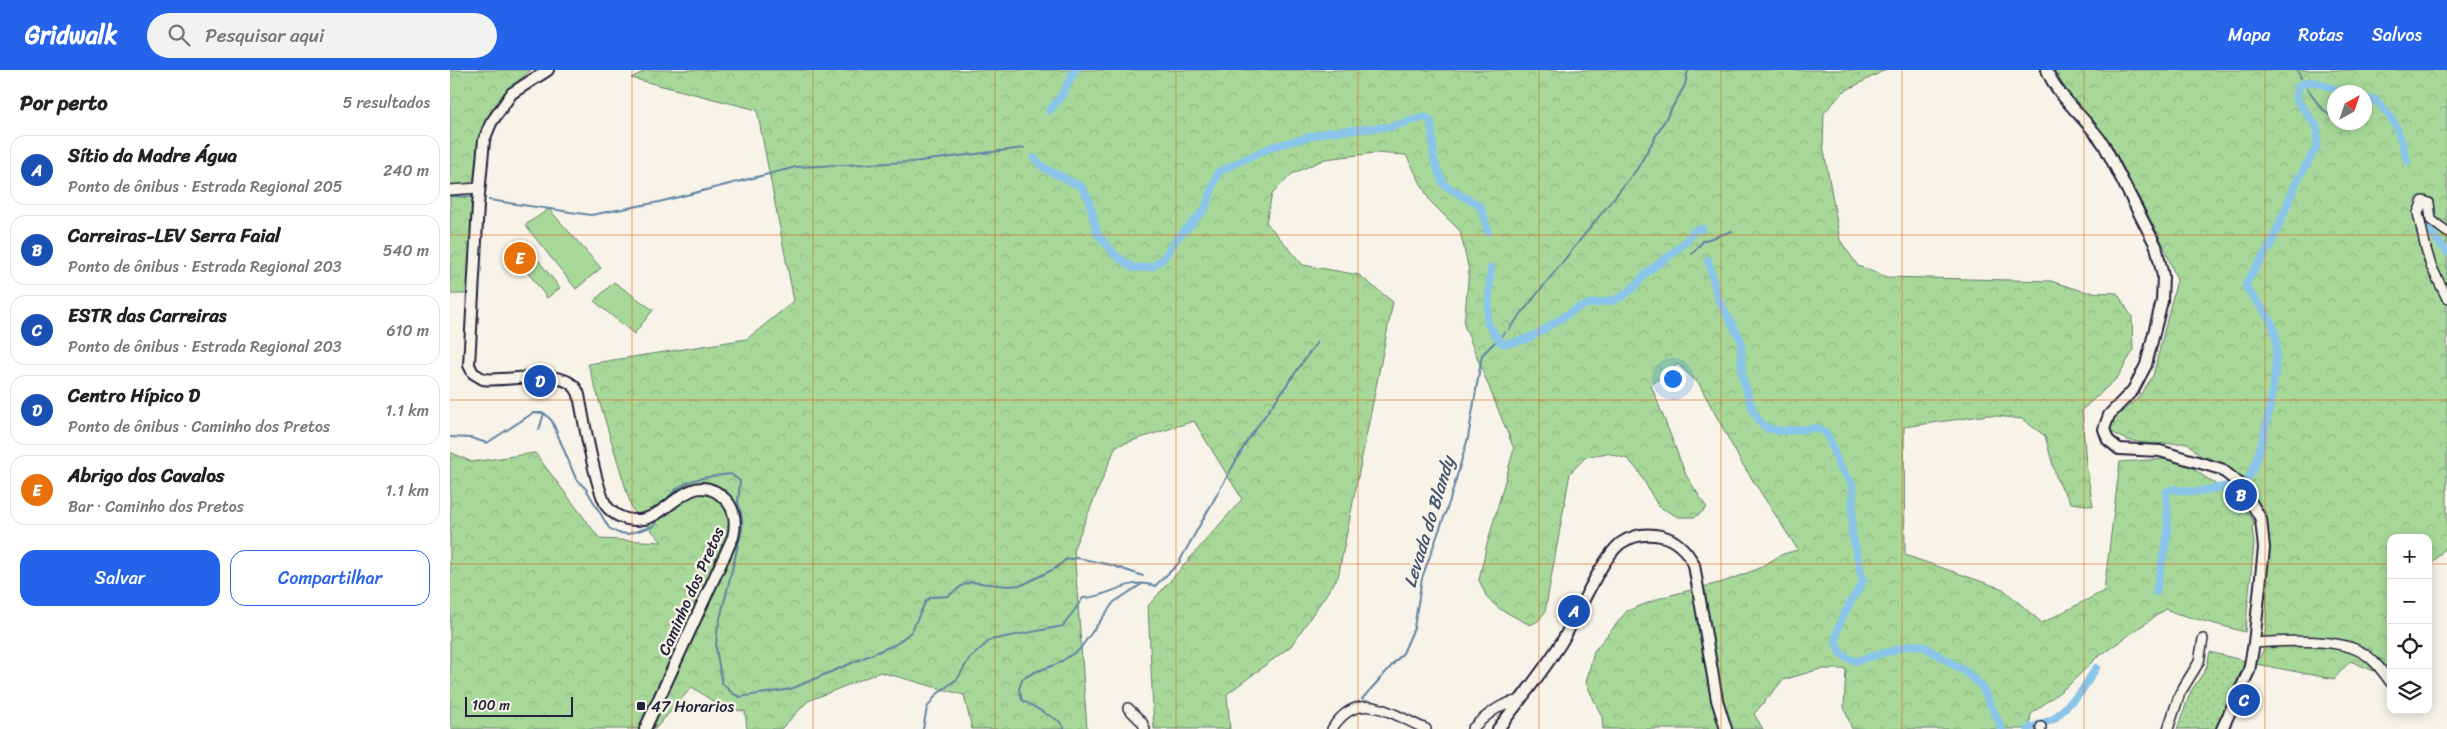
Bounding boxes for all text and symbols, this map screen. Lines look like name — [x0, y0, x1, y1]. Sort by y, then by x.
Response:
search box — [147, 13, 497, 58]
text: Gridwalk — [25, 14, 117, 56]
text: Pesquisar aqui — [205, 19, 324, 52]
text: Mapa — [2228, 19, 2270, 51]
text: Rotas — [2298, 19, 2344, 51]
text: Salvos — [2372, 19, 2422, 51]
icon: search — [165, 21, 193, 49]
text: Por perto — [20, 84, 108, 122]
north arrow — [2327, 85, 2372, 130]
text: 5 resultados — [343, 88, 430, 117]
text: Sítio da Madre Água — [68, 139, 237, 172]
text: A — [32, 156, 42, 185]
text: 240 m — [383, 156, 429, 185]
text: Ponto de ônibus · Estrada Regional 205 — [68, 172, 343, 201]
text: Carreiras-LEV Serra Faial — [68, 219, 280, 252]
text: B — [32, 236, 42, 265]
text: 540 m — [383, 236, 429, 265]
pin: E — [504, 239, 536, 277]
text: Ponto de ônibus · Estrada Regional 203 — [68, 252, 342, 281]
text: ESTR das Carreiras — [68, 299, 227, 332]
text: C — [32, 316, 42, 345]
text: 610 m — [386, 316, 429, 345]
text: Ponto de ônibus · Estrada Regional 203 — [68, 332, 342, 361]
pin: D — [524, 362, 556, 400]
your location — [1660, 366, 1686, 392]
text: Centro Hípico D — [68, 379, 200, 412]
text: D — [32, 396, 42, 425]
text: 1.1 km — [385, 396, 429, 425]
text: Ponto de ônibus · Caminho dos Pretos — [68, 412, 330, 441]
water label: Levada do Blandy — [1394, 450, 1465, 591]
text: Abrigo dos Cavalos — [68, 459, 225, 492]
text: E — [33, 476, 41, 505]
text: 1.1 km — [385, 476, 429, 505]
pin: B — [2225, 476, 2257, 514]
text: Bar · Caminho dos Pretos — [68, 492, 244, 521]
street label: Caminho dos Pretos — [650, 521, 733, 660]
map controls — [2387, 534, 2432, 714]
button: + — [2387, 534, 2432, 579]
button: Salvar — [20, 550, 220, 606]
button: Compartilhar — [230, 550, 430, 606]
button: − — [2387, 579, 2432, 624]
pin: A — [1558, 592, 1590, 630]
button: locate — [2387, 624, 2432, 669]
button: layers — [2387, 669, 2432, 714]
pin: C — [2228, 681, 2260, 719]
place label: 47 Horarios — [651, 692, 734, 721]
text: 100 m — [472, 693, 510, 718]
scale bar — [465, 694, 572, 717]
marker: 47 Horarios — [635, 700, 647, 712]

